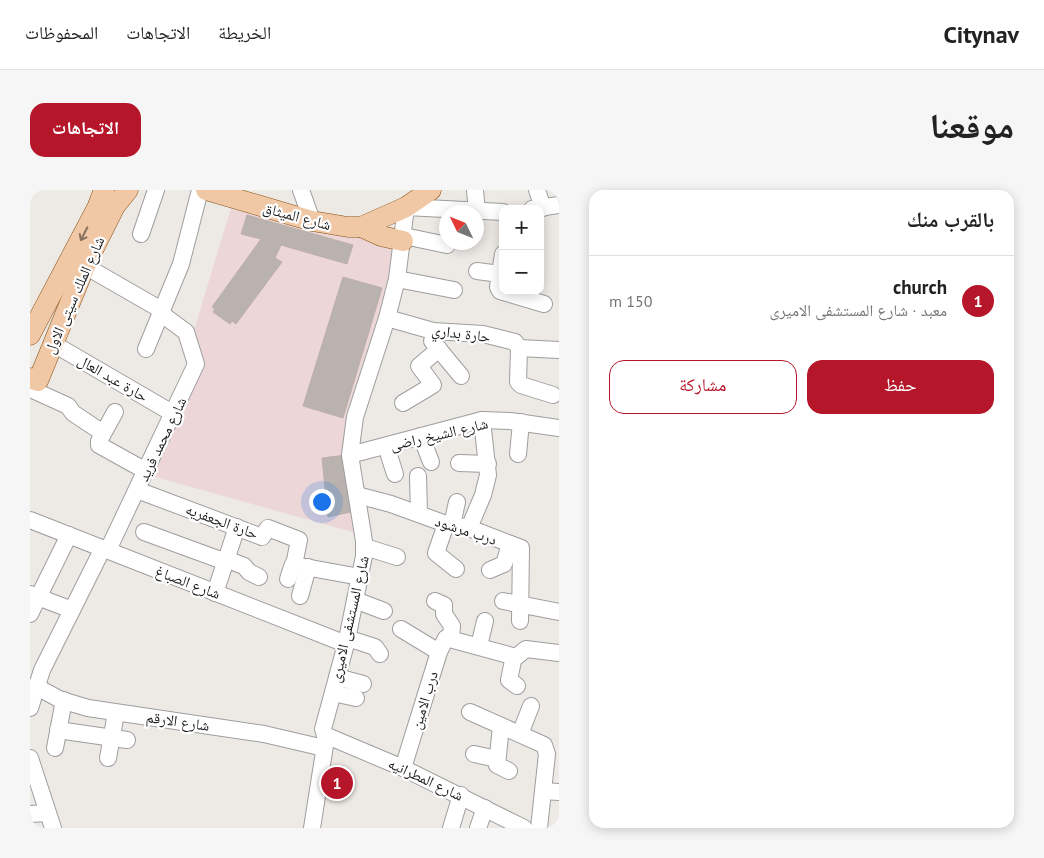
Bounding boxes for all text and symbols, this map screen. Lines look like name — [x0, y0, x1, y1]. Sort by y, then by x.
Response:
text: Citynav — [943, 19, 1019, 50]
text: المحفوظات — [25, 21, 98, 44]
text: الاتجاهات — [126, 21, 190, 44]
text: الخريطة — [218, 21, 271, 44]
text: موقعنا — [929, 102, 1014, 148]
button: الاتجاهات — [30, 103, 141, 157]
street label: شارع الميثاق — [261, 198, 333, 235]
north arrow — [439, 205, 484, 250]
map controls — [499, 205, 544, 295]
button: + — [499, 205, 544, 250]
text: بالقرب منك — [907, 206, 994, 233]
one-way arrow — [79, 226, 88, 241]
street label: شارع الملك سيتى الاول — [40, 233, 109, 357]
button: − — [499, 250, 544, 295]
text: church — [893, 275, 947, 299]
text: 150 m — [609, 291, 652, 311]
text: 1 — [973, 291, 983, 311]
text: معبد · شارع المستشفى الاميرى — [770, 300, 947, 320]
street label: حارة بداري — [430, 320, 492, 349]
street label: حارة عبد العال — [74, 350, 152, 407]
button: مشاركة — [609, 360, 797, 414]
button: حفظ — [807, 360, 994, 414]
street label: شارع محمد فريد — [133, 394, 191, 485]
street label: شارع الشيخ راضى — [388, 413, 490, 455]
your location — [309, 489, 335, 515]
street label: حارة الجعفريه — [183, 499, 261, 543]
street label: درب مرشود — [433, 511, 499, 549]
street label: شارع المستشفى الاميرى — [325, 554, 374, 685]
street label: شارع الصباغ — [152, 561, 223, 604]
street label: درب الامين — [406, 669, 443, 732]
street label: شارع الارقم — [145, 707, 211, 736]
street label: شارع المطرانيه — [385, 753, 467, 806]
pin: 1 — [321, 764, 353, 802]

